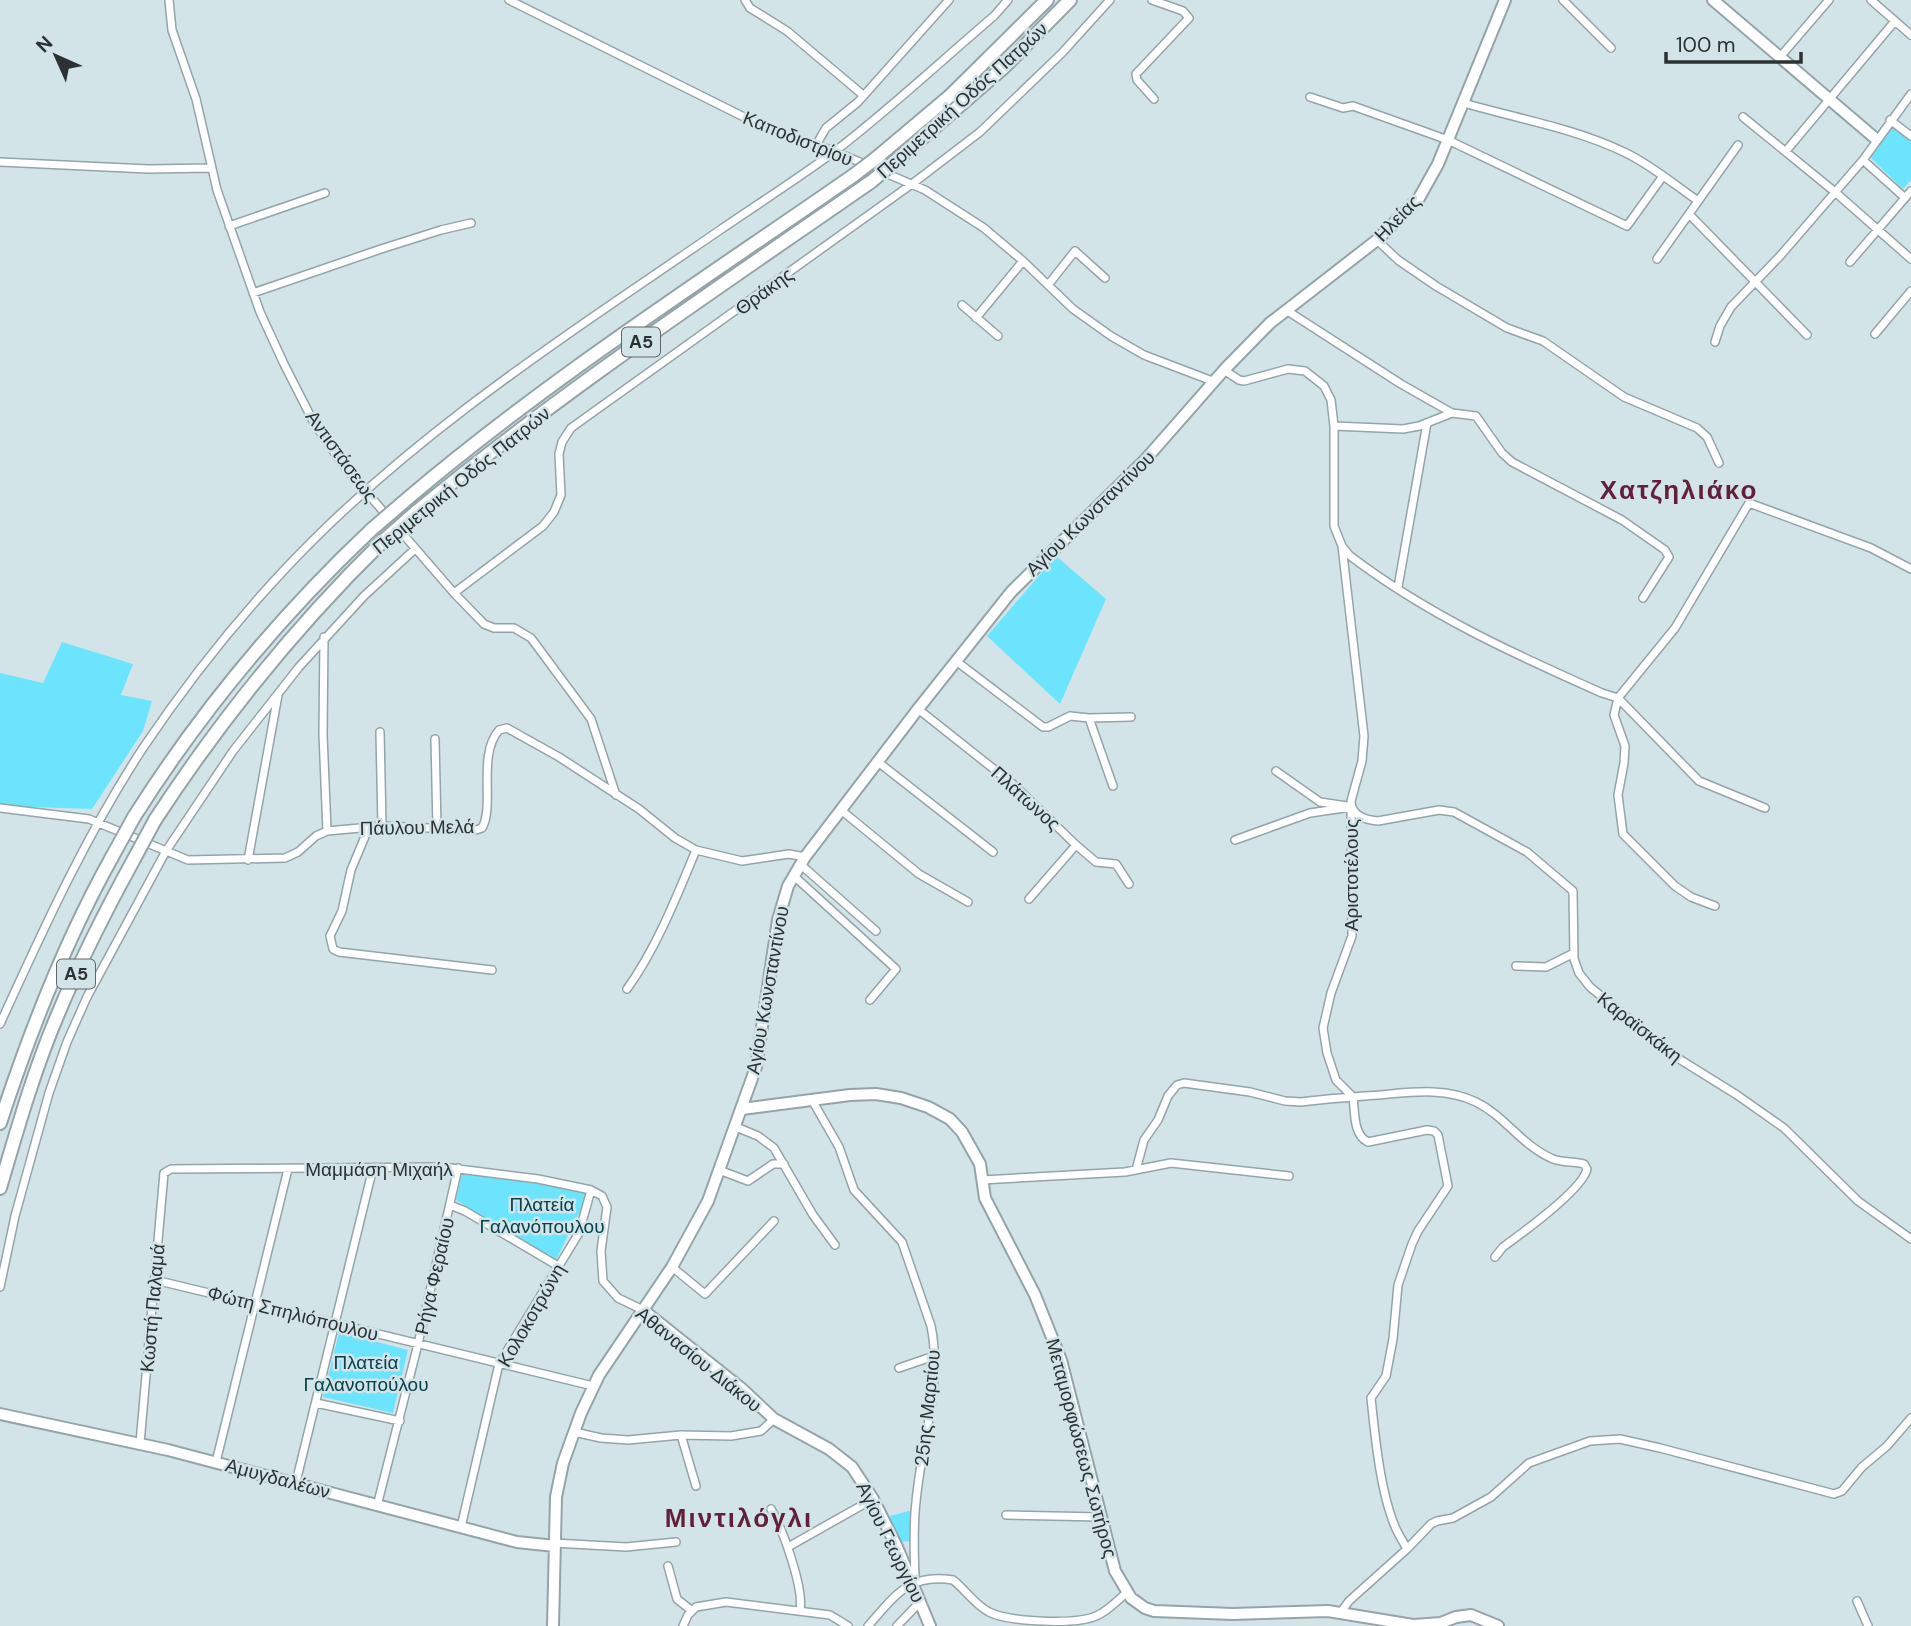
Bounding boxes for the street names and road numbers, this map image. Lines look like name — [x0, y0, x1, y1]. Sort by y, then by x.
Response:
street label: Περιμετρική Οδός Πατρών — [872, 17, 1053, 184]
street label: Καποδιστρίου — [739, 105, 856, 172]
street label: Ηλείας — [1369, 190, 1426, 247]
street label: Θράκης — [730, 262, 798, 321]
road number: Α5 — [622, 328, 660, 356]
street label: Περιμετρική Οδός Πατρών — [367, 401, 555, 560]
street label: Αντιστάσεως — [300, 405, 383, 507]
street label: Αγίου Κωνσταντίνου — [1020, 445, 1160, 582]
street label: Πλάτωνος — [986, 761, 1066, 836]
street label: Πάυλου Μελά — [359, 814, 475, 841]
street label: Αριστοτέλους — [1339, 819, 1364, 931]
street label: Αγίου Κωνσταντίνου — [740, 904, 795, 1076]
road number: Α5 — [57, 959, 95, 988]
street label: Καραϊσκάκη — [1592, 986, 1687, 1068]
street label: Μαμμάση Μιχαήλ — [305, 1157, 453, 1182]
street label: Ρήγα Φεραίου — [409, 1215, 460, 1337]
street label: Κωστή Παλαμά — [134, 1243, 171, 1373]
street label: Κολοκοτρώνη — [492, 1259, 571, 1371]
street label: Φώτη Σπηλιόπουλου — [205, 1280, 381, 1347]
street label: Αθανασίου Διάκου — [631, 1301, 767, 1418]
street label: Μεταμορφώσεως Σωτήρος — [1040, 1336, 1123, 1561]
street label: 25ης Μαρτίου — [909, 1348, 946, 1468]
street label: Αμυγδαλέων — [223, 1453, 333, 1504]
street label: Αγίου Γεωργίου — [851, 1478, 931, 1607]

